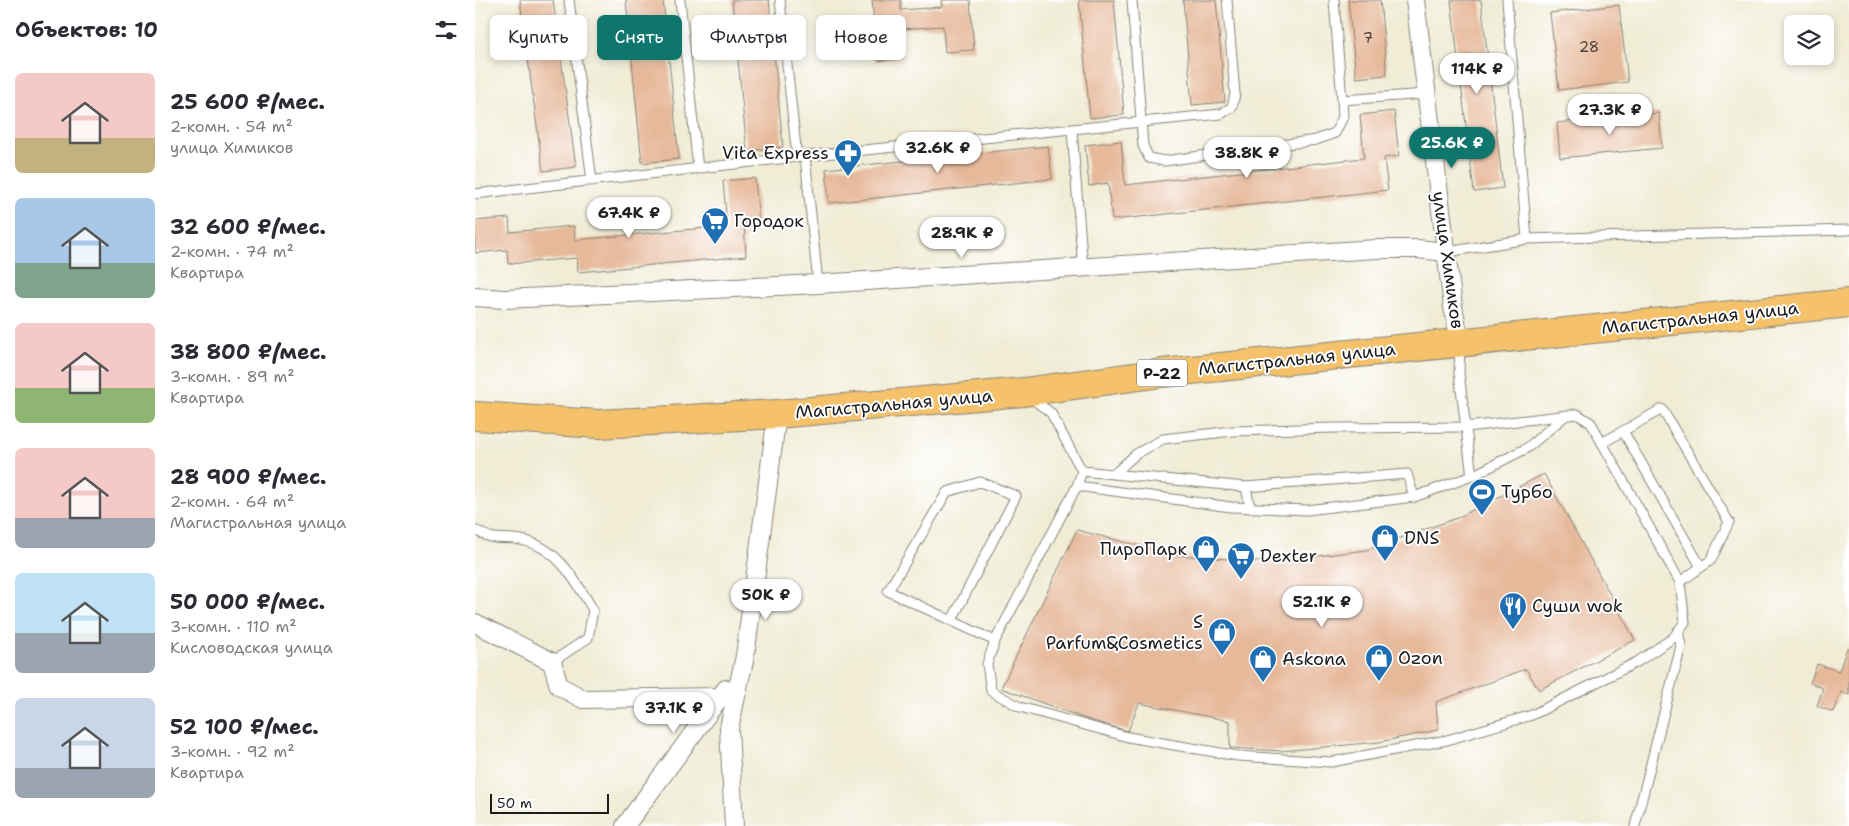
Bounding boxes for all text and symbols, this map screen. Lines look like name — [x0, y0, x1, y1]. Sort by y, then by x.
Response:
chip: Купить — [490, 15, 587, 60]
chip: Снять — [597, 15, 682, 60]
chip: Фильтры — [692, 15, 806, 60]
chip: Новое — [816, 15, 906, 60]
map controls — [1784, 15, 1834, 65]
button: layers — [1784, 15, 1834, 65]
text: Объектов: 10 — [15, 16, 158, 44]
icon: filters — [432, 16, 460, 44]
house number: 7 — [1363, 28, 1373, 48]
house number: 28 — [1579, 37, 1599, 57]
pin: 114K ₽ — [1436, 52, 1518, 95]
text: 114K ₽ — [1451, 58, 1503, 79]
text: 25 600 ₽/мес. — [170, 88, 325, 116]
icon: home — [55, 93, 115, 153]
pin: 27.3K ₽ — [1564, 94, 1656, 136]
text: 27.3K ₽ — [1578, 99, 1642, 120]
text: 2-комн. · 54 m² — [170, 116, 293, 137]
pin: 25.6K ₽ — [1406, 126, 1498, 169]
pin: 32.6K ₽ — [892, 132, 984, 174]
text: 25.6K ₽ — [1420, 132, 1484, 153]
pin: 38.8K ₽ — [1201, 136, 1293, 179]
text: улица Химиков — [170, 137, 293, 158]
text: 32.6K ₽ — [906, 137, 970, 158]
pharmacy icon: Vita Express — [833, 138, 863, 177]
place label: Vita Express — [722, 141, 829, 165]
text: 38.8K ₽ — [1215, 142, 1279, 163]
street label: улица Химиков — [1426, 190, 1470, 330]
pin: 67.4K ₽ — [583, 196, 675, 239]
text: 67.4K ₽ — [598, 202, 660, 223]
supermarket icon: Городок — [700, 206, 730, 245]
place label: Городок — [734, 209, 804, 233]
text: 32 600 ₽/мес. — [170, 213, 326, 241]
pin: 28.9K ₽ — [916, 216, 1008, 259]
icon: home — [55, 218, 115, 278]
text: 28.9K ₽ — [930, 222, 994, 243]
text: 2-комн. · 74 m² — [170, 241, 294, 262]
text: Квартира — [170, 262, 244, 283]
street label: Магистральная улица — [1600, 296, 1800, 340]
street label: Магистральная улица — [1197, 337, 1397, 381]
text: 38 800 ₽/мес. — [170, 338, 327, 366]
icon: home — [55, 343, 115, 403]
road number: Р-22 — [1137, 359, 1187, 386]
text: 3-комн. · 89 m² — [170, 366, 295, 387]
street label: Магистральная улица — [794, 383, 994, 425]
text: Квартира — [170, 387, 244, 408]
text: 28 900 ₽/мес. — [170, 463, 326, 491]
icon: home — [55, 468, 115, 528]
sports icon: Турбо — [1467, 477, 1497, 516]
place label: Турбо — [1501, 480, 1553, 504]
text: 2-комн. · 64 m² — [170, 491, 294, 512]
text: Магистральная улица — [170, 512, 346, 533]
shop icon: DNS — [1370, 523, 1400, 562]
place label: DNS — [1404, 526, 1439, 550]
shop icon: ПироПарк — [1191, 534, 1221, 573]
place label: ПироПарк — [1100, 537, 1187, 561]
supermarket icon: Dexter — [1226, 541, 1256, 580]
place label: Dexter — [1260, 544, 1317, 568]
pin: 50K ₽ — [731, 578, 801, 621]
text: 50K ₽ — [742, 584, 790, 605]
pin: 52.1K ₽ — [1276, 586, 1368, 628]
text: 50 000 ₽/мес. — [170, 588, 325, 616]
text: 52.1K ₽ — [1293, 591, 1351, 612]
restaurant icon: Суши wok — [1498, 591, 1528, 630]
icon: home — [55, 593, 115, 653]
place label: Суши wok — [1532, 594, 1623, 618]
place label: S Parfum&Cosmetics — [1046, 610, 1203, 655]
text: 3-комн. · 110 m² — [170, 616, 297, 637]
shop icon: S Parfum&Cosmetics — [1207, 617, 1237, 656]
text: Кисловодская улица — [170, 637, 333, 658]
shop icon: Ozon — [1364, 643, 1394, 682]
shop icon: Askona — [1248, 644, 1278, 683]
place label: Ozon — [1398, 646, 1443, 670]
place label: Askona — [1282, 647, 1346, 671]
pin: 37.1K ₽ — [628, 692, 720, 734]
text: 37.1K ₽ — [645, 697, 703, 718]
text: 52 100 ₽/мес. — [170, 713, 319, 741]
icon: home — [55, 718, 115, 778]
text: 3-комн. · 92 m² — [170, 741, 295, 762]
text: Квартира — [170, 762, 244, 783]
scale bar — [490, 791, 609, 814]
text: 50 m — [497, 794, 532, 812]

